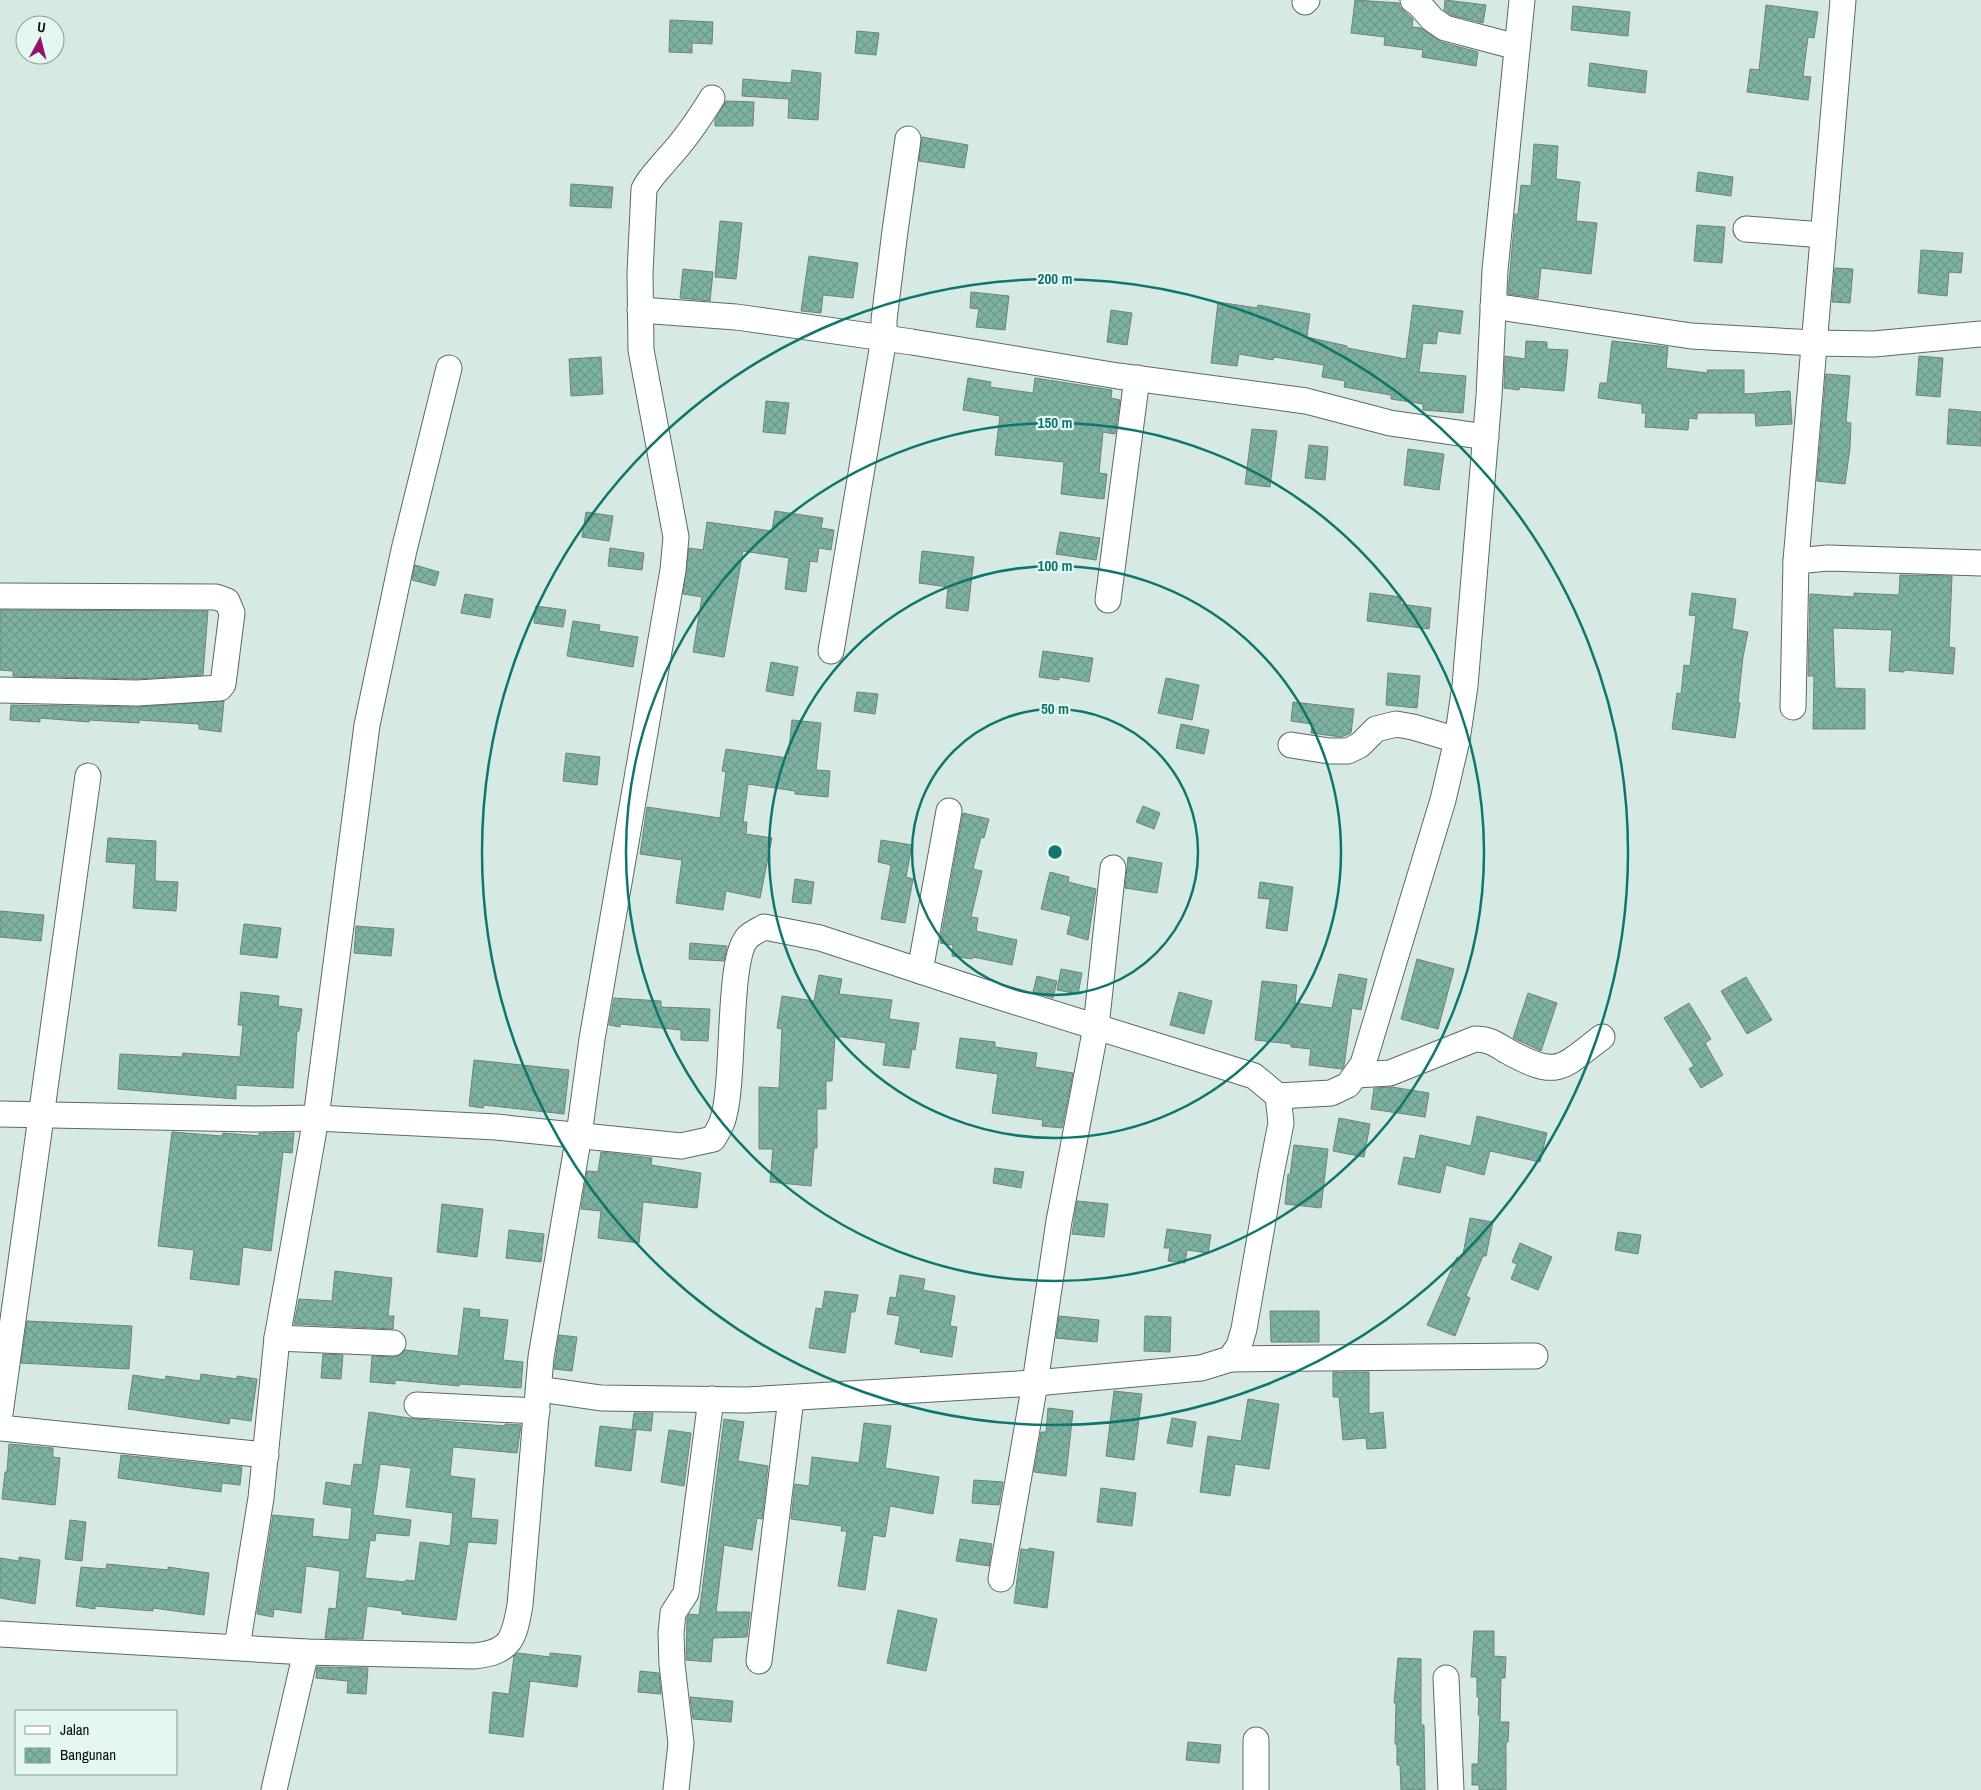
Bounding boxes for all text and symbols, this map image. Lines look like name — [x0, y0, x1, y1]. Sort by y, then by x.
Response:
north arrow — [15, 15, 65, 65]
text: U — [36, 18, 47, 37]
text: 200 m — [1038, 268, 1072, 289]
text: 150 m — [1038, 412, 1072, 433]
text: 100 m — [1038, 555, 1072, 576]
text: 50 m — [1041, 698, 1069, 719]
centre of rings — [1046, 843, 1064, 861]
legend — [15, 1710, 178, 1775]
text: Jalan — [60, 1719, 89, 1740]
text: Bangunan — [60, 1744, 116, 1765]

